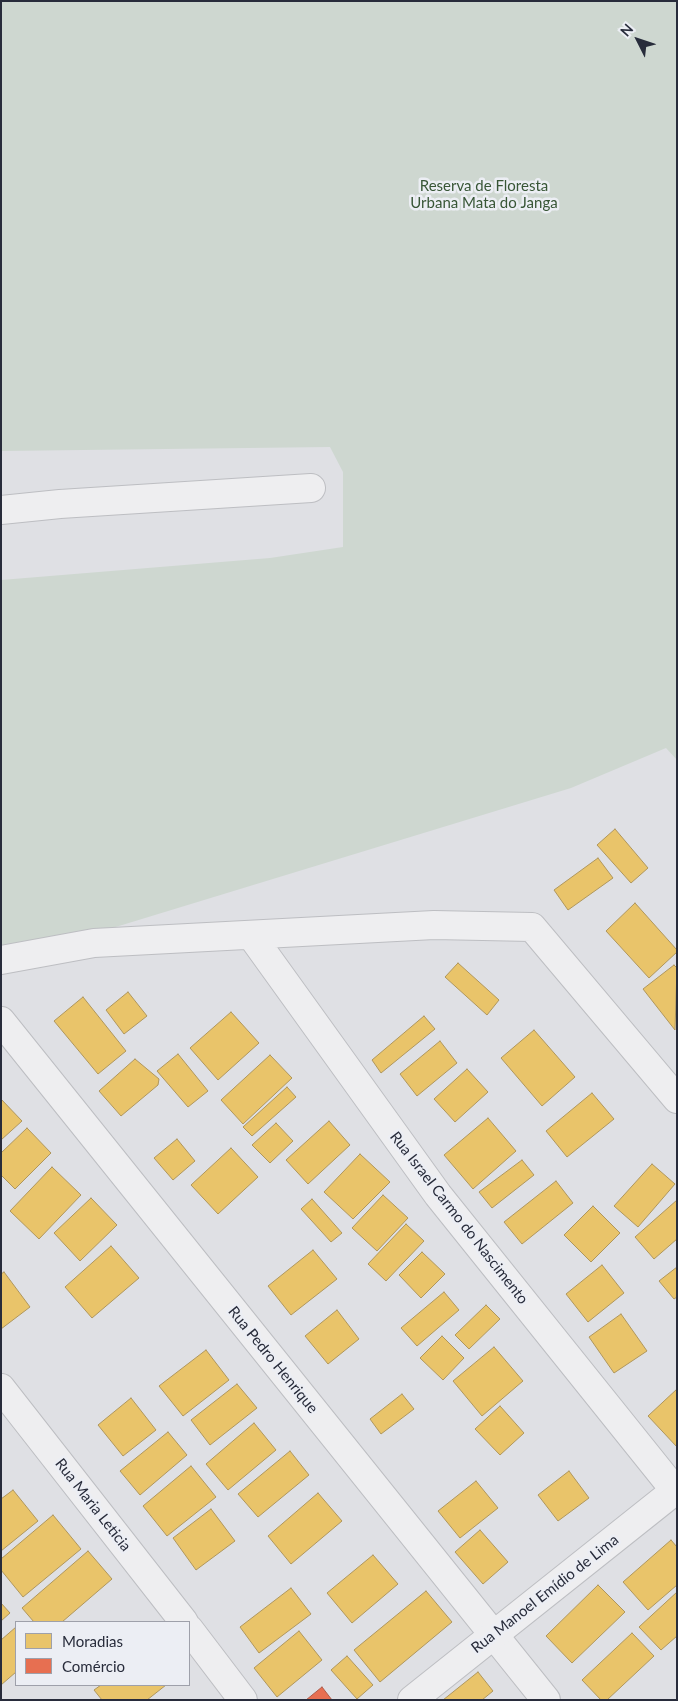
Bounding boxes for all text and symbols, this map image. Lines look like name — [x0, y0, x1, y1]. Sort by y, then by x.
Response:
north arrow — [613, 15, 663, 65]
text: N — [616, 20, 636, 39]
park label: Reserva de Floresta Urbana Mata do Janga — [410, 177, 558, 212]
street label: Rua Israel Carmo do Nascimento — [386, 1128, 532, 1308]
street label: Rua Pedro Henrique — [224, 1303, 322, 1417]
street label: Rua Maria Leticia — [51, 1455, 135, 1555]
street label: Rua Manoel Emídio de Lima — [468, 1531, 622, 1657]
legend — [15, 1621, 190, 1686]
text: Moradias — [62, 1632, 123, 1650]
text: Comércio — [62, 1657, 125, 1675]

